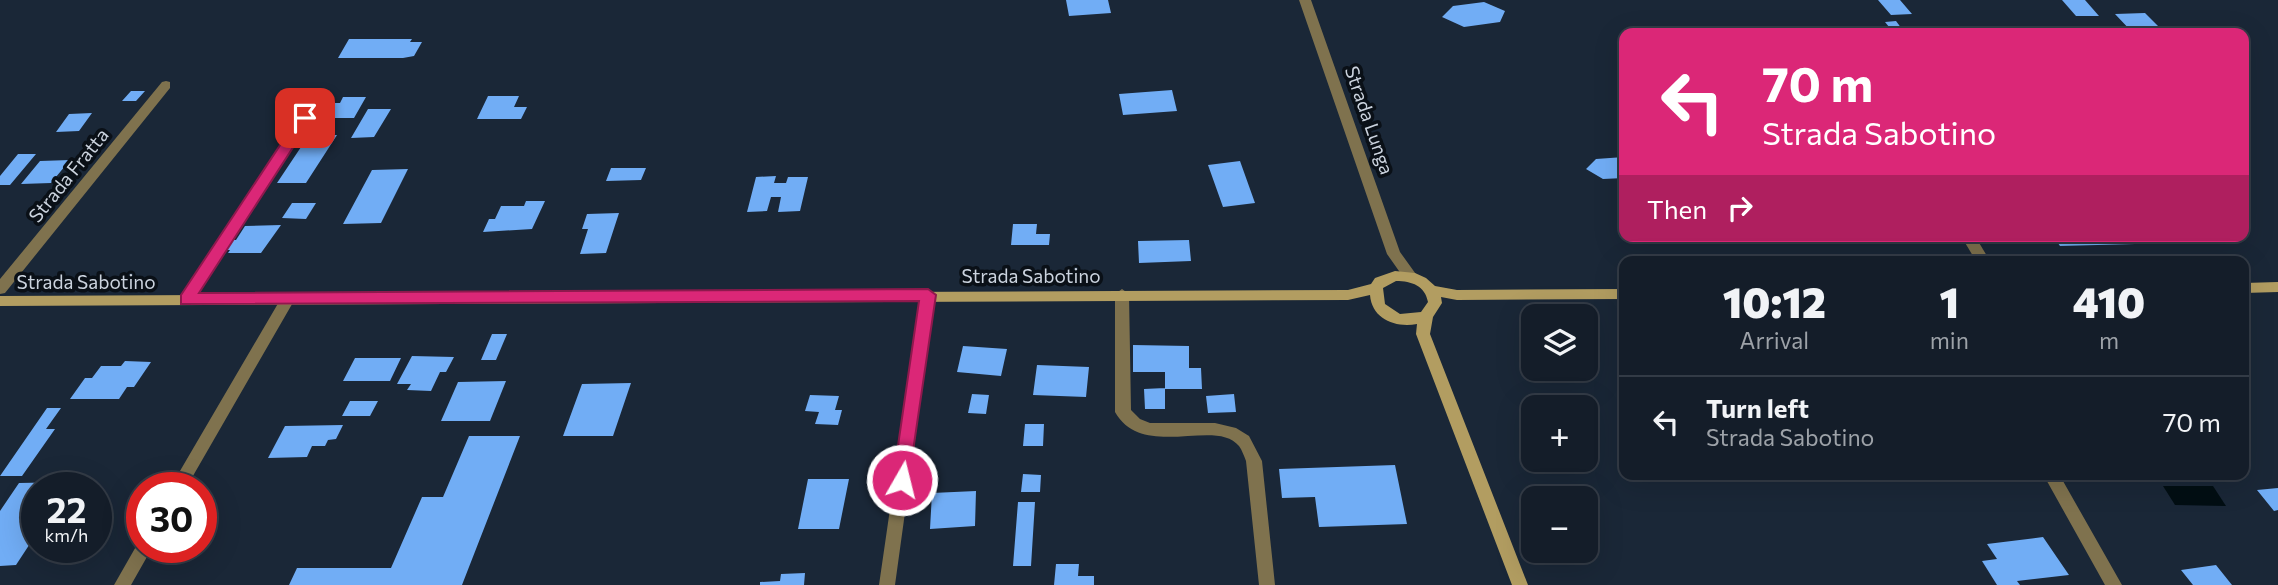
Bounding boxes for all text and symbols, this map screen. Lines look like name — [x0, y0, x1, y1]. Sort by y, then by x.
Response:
text: 70 m — [1762, 52, 1873, 112]
icon: left — [1647, 56, 1738, 147]
street label: Strada Lunga — [1341, 63, 1399, 177]
pin — [275, 88, 335, 148]
icon: arrive — [286, 99, 324, 137]
text: Strada Sabotino — [1762, 112, 1996, 152]
street label: Strada Fratta — [23, 123, 113, 227]
icon: right — [1721, 189, 1759, 227]
text: Then — [1647, 193, 1707, 224]
street label: Strada Sabotino — [961, 264, 1101, 287]
street label: Strada Sabotino — [16, 270, 156, 293]
text: 10:12 — [1723, 275, 1826, 327]
text: 1 — [1940, 275, 1959, 327]
text: 410 — [2073, 275, 2145, 327]
map controls — [1521, 304, 1598, 563]
button: layers — [1521, 304, 1598, 381]
text: Arrival — [1740, 326, 1809, 354]
text: min — [1930, 326, 1969, 354]
text: m — [2099, 326, 2119, 354]
text: Turn left — [1706, 392, 1809, 423]
button: + — [1521, 395, 1598, 472]
icon: left — [1647, 403, 1685, 441]
text: 70 m — [2163, 406, 2221, 437]
text: Strada Sabotino — [1706, 423, 1874, 451]
position arrow — [865, 443, 939, 517]
speed limit sign: 30 — [126, 472, 217, 563]
button: − — [1521, 486, 1598, 563]
text: 22 — [47, 487, 86, 530]
text: km/h — [45, 524, 88, 546]

